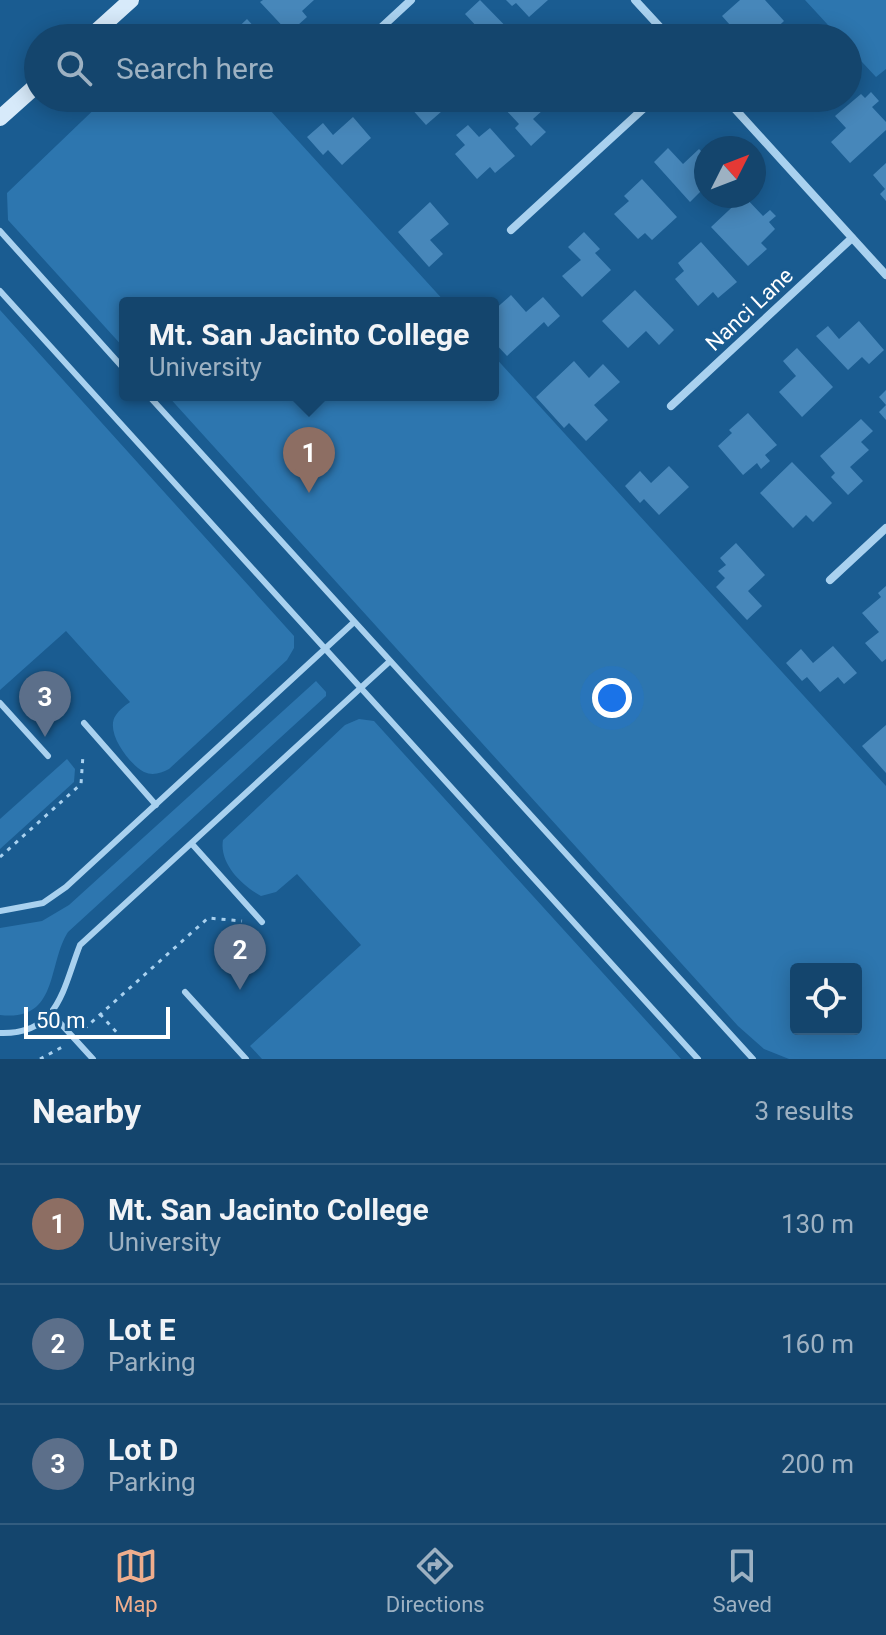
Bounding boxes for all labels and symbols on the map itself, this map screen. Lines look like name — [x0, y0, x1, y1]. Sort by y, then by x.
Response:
north arrow — [694, 136, 766, 208]
street label: Nanci Lane — [701, 263, 798, 356]
pin: 1 — [283, 427, 335, 493]
pin: 3 — [19, 671, 71, 737]
your location — [592, 678, 632, 718]
pin: 2 — [214, 924, 266, 990]
scale bar — [24, 1003, 170, 1039]

